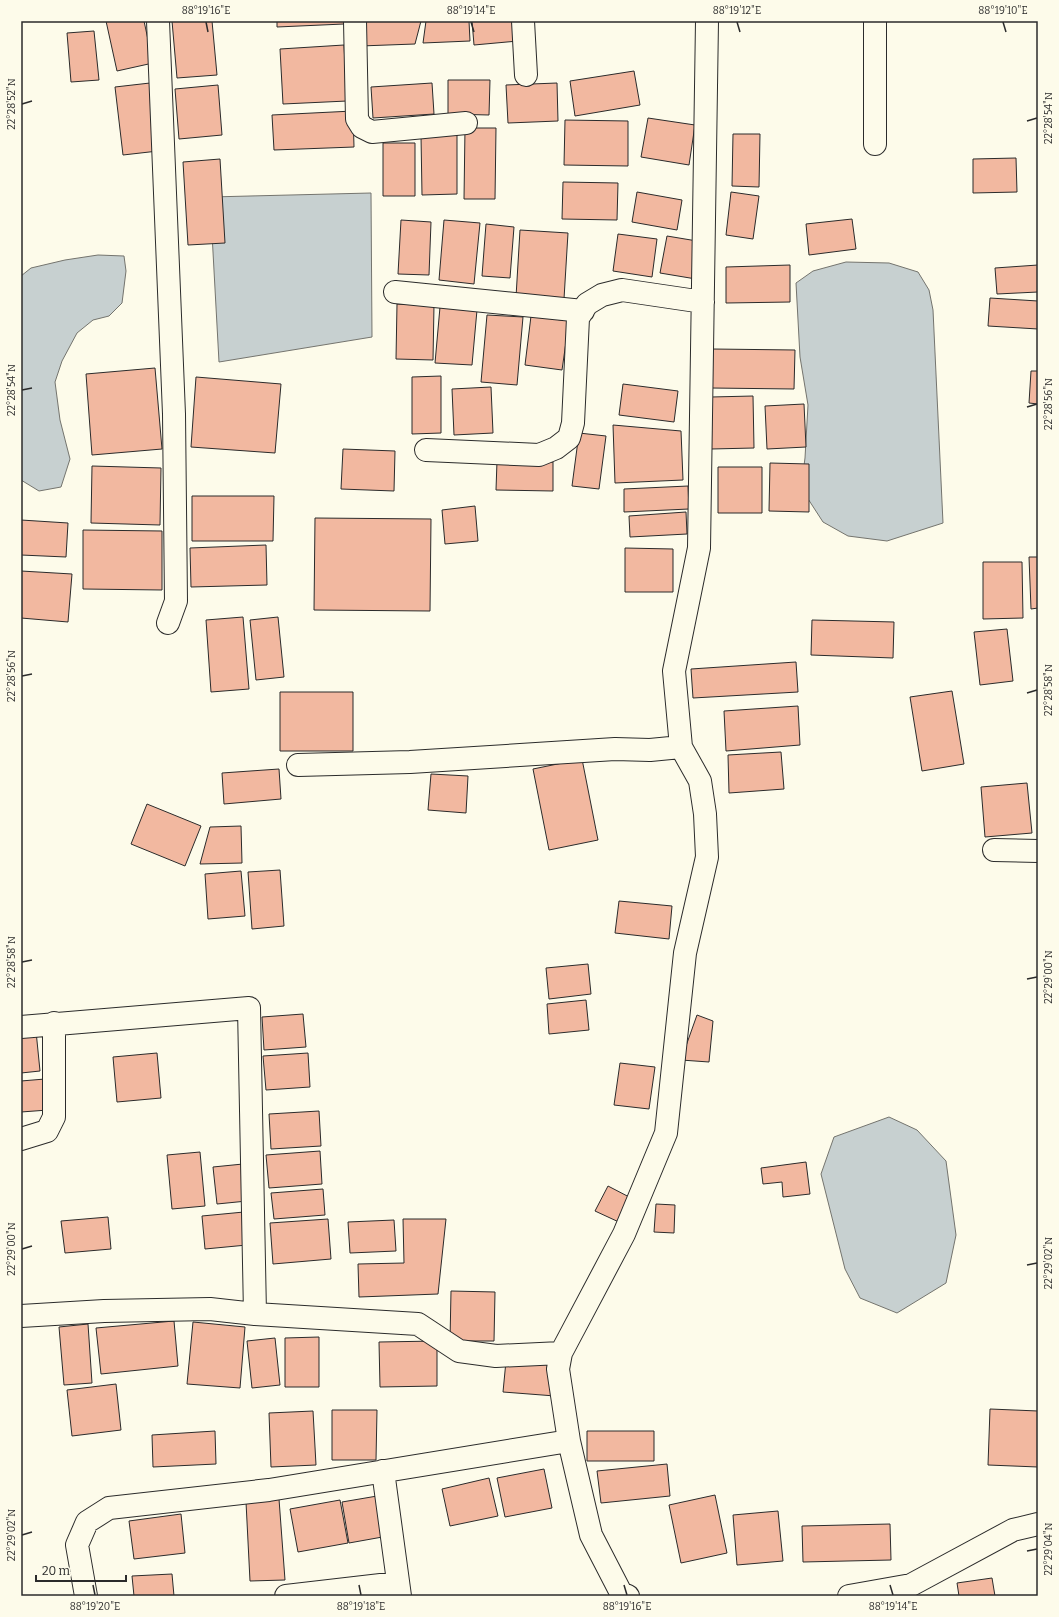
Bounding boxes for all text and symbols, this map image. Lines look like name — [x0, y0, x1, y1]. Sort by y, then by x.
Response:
text: 88°19'16"E — [182, 5, 230, 17]
text: 88°19'14"E — [447, 5, 495, 17]
text: 88°19'12"E — [713, 5, 761, 17]
text: 88°19'10"E — [978, 5, 1028, 17]
text: 22°28'52"N — [6, 78, 18, 130]
text: 22°28'54"N — [1043, 92, 1055, 144]
text: 22°28'54"N — [6, 364, 18, 416]
text: 22°28'56"N — [1043, 378, 1055, 430]
text: 22°28'56"N — [6, 650, 18, 702]
text: 22°28'58"N — [1043, 664, 1055, 716]
text: 22°28'58"N — [6, 936, 18, 988]
text: 22°29'00"N — [1043, 950, 1055, 1004]
text: 22°29'00"N — [6, 1222, 18, 1276]
text: 22°29'02"N — [1043, 1237, 1055, 1289]
text: 22°29'02"N — [6, 1509, 18, 1561]
text: 22°29'04"N — [1043, 1522, 1055, 1575]
scale bar — [36, 1557, 126, 1583]
text: 20 m — [42, 1564, 71, 1578]
text: 88°19'20"E — [70, 1601, 120, 1613]
text: 88°19'18"E — [337, 1601, 385, 1613]
text: 88°19'16"E — [603, 1601, 651, 1613]
text: 88°19'14"E — [869, 1601, 917, 1613]

